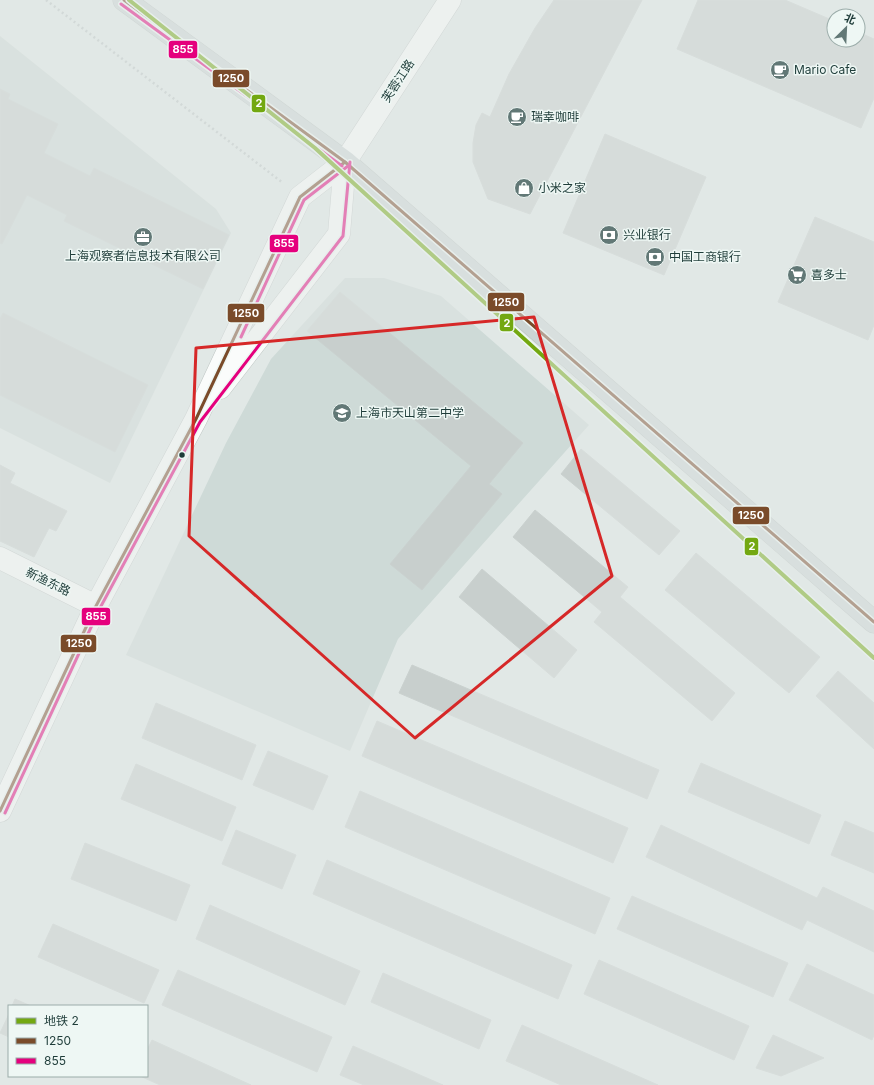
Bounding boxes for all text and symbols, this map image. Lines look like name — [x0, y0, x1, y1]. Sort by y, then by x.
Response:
north arrow — [826, 8, 866, 48]
text: 北 — [842, 10, 858, 27]
line badge: 855 — [168, 40, 198, 59]
text: 855 — [172, 42, 194, 56]
street label: 芙蓉江路 — [378, 57, 417, 105]
cafe icon: Mario Cafe — [769, 59, 791, 81]
place label: Mario Cafe — [794, 62, 856, 77]
line badge: 1250 — [212, 69, 250, 88]
text: 1250 — [218, 71, 244, 85]
line badge: 2 — [251, 94, 266, 113]
text: 2 — [256, 96, 263, 110]
cafe icon: 瑞幸咖啡 — [506, 106, 528, 128]
place label: 瑞幸咖啡 — [531, 109, 579, 124]
shop icon: 小米之家 — [513, 177, 535, 199]
place label: 小米之家 — [538, 180, 586, 195]
bank icon: 兴业银行 — [598, 224, 620, 246]
office icon: 上海观察者信息技术有限公司 — [132, 226, 154, 248]
place label: 兴业银行 — [623, 227, 671, 242]
line badge: 855 — [269, 234, 299, 253]
text: 855 — [273, 236, 295, 250]
bank icon: 中国工商银行 — [644, 246, 666, 268]
place label: 上海观察者信息技术有限公司 — [65, 248, 221, 263]
place label: 中国工商银行 — [669, 249, 741, 264]
supermarket icon: 喜多士 — [786, 264, 808, 286]
place label: 喜多士 — [811, 267, 847, 282]
line badge: 1250 — [487, 292, 525, 312]
text: 1250 — [493, 295, 519, 309]
line badge: 1250 — [227, 303, 265, 323]
text: 1250 — [233, 306, 259, 320]
line badge: 2 — [499, 313, 514, 332]
text: 2 — [504, 316, 511, 330]
school or university icon: 上海市天山第二中学 — [331, 402, 353, 424]
place label: 上海市天山第二中学 — [356, 405, 464, 420]
unlabelled marker — [177, 450, 187, 460]
line badge: 1250 — [732, 506, 770, 525]
text: 1250 — [738, 508, 764, 522]
line badge: 2 — [744, 537, 759, 556]
text: 2 — [749, 539, 756, 553]
street label: 新渔东路 — [23, 564, 73, 599]
line badge: 855 — [81, 607, 111, 626]
text: 855 — [85, 609, 107, 623]
line badge: 1250 — [60, 634, 97, 653]
text: 1250 — [66, 636, 92, 650]
legend — [8, 1005, 148, 1077]
text: 地铁 2 — [44, 1013, 79, 1028]
text: 1250 — [44, 1033, 71, 1048]
text: 855 — [44, 1053, 66, 1068]

